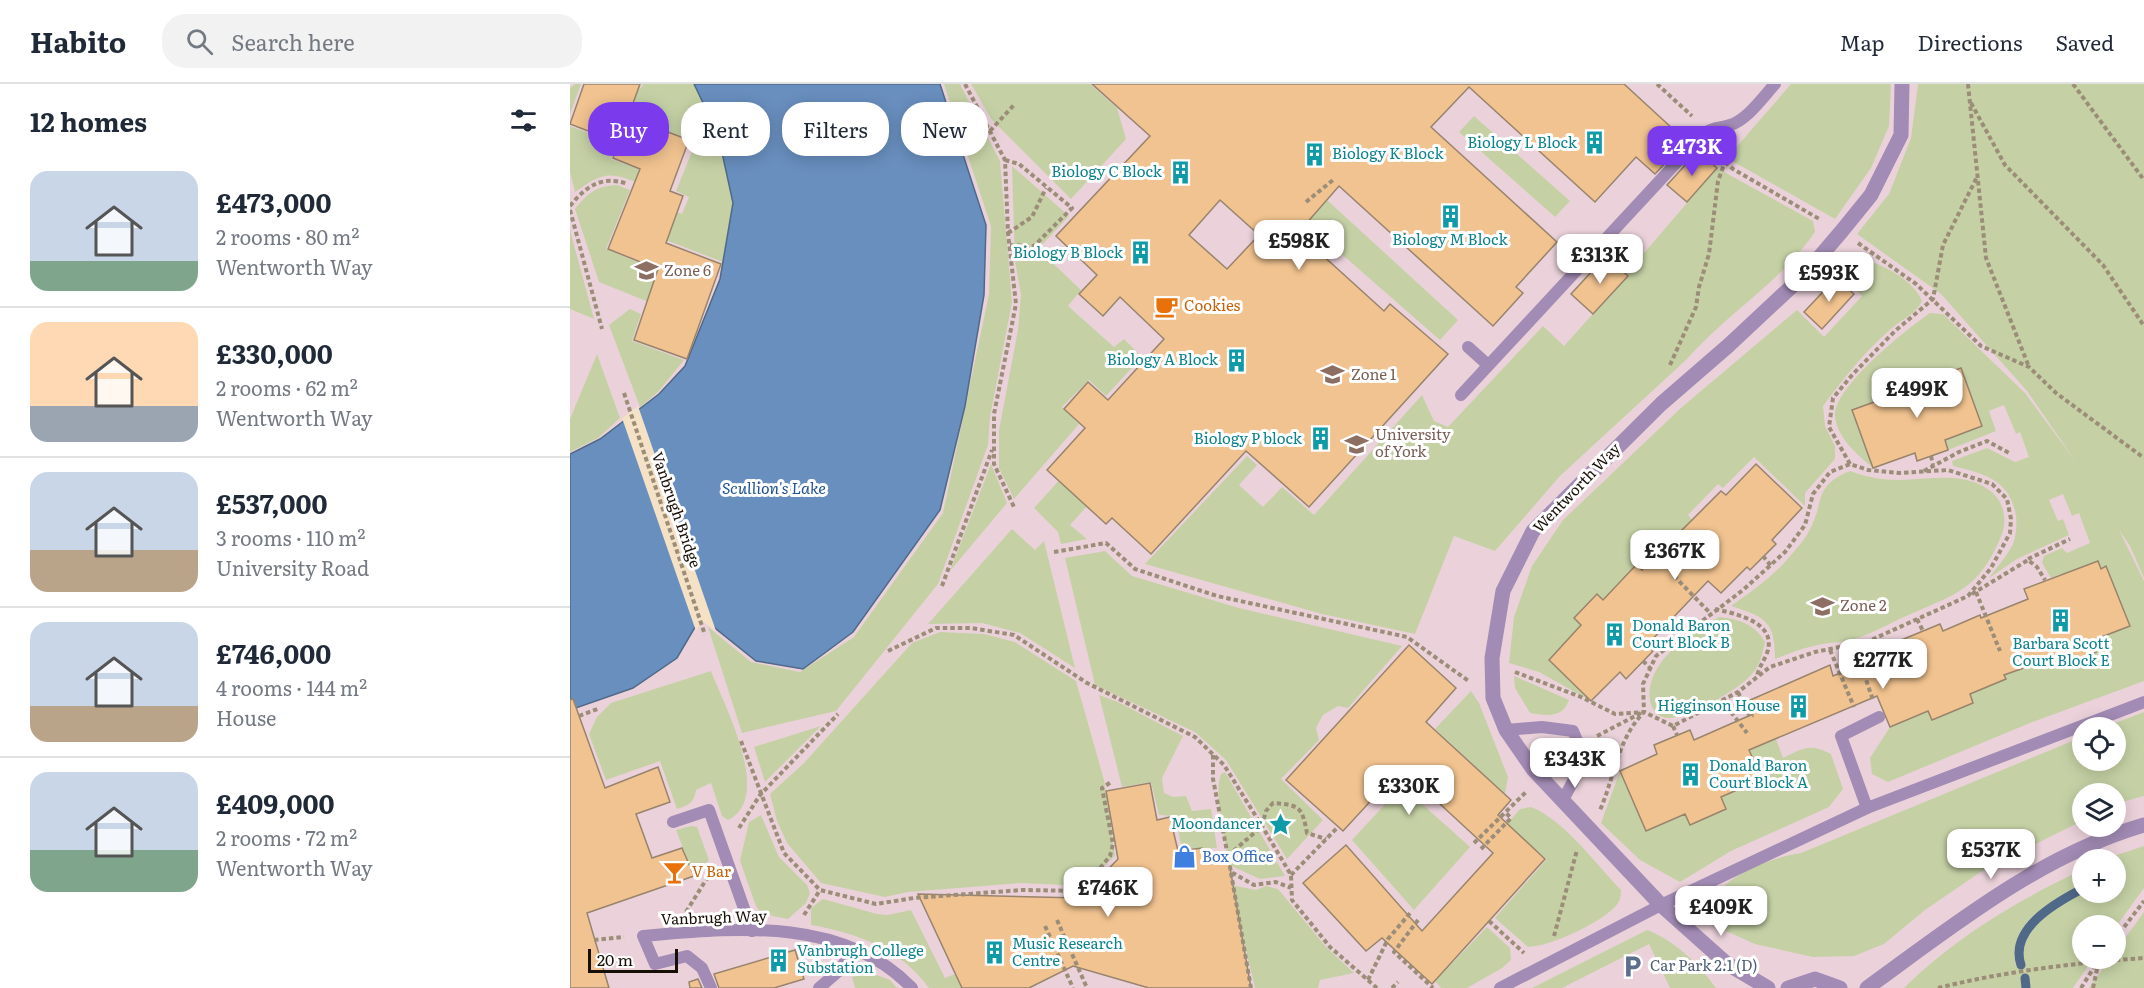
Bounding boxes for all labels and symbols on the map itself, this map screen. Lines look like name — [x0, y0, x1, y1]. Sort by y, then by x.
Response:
pin: £473K — [1650, 126, 1734, 177]
place label: Biology L Block — [1467, 130, 1578, 153]
building icon: Biology L Block — [1582, 130, 1608, 156]
building icon: Biology K Block — [1301, 141, 1327, 167]
place label: Biology K Block — [1332, 141, 1444, 164]
place label: Biology C Block — [1051, 159, 1163, 182]
building icon: Biology C Block — [1167, 159, 1193, 185]
building icon: Biology M Block — [1437, 203, 1463, 229]
pin: £598K — [1257, 220, 1341, 271]
place label: Biology M Block — [1392, 227, 1508, 250]
pin: £313K — [1558, 234, 1642, 285]
place label: Biology B Block — [1013, 240, 1124, 263]
building icon: Biology B Block — [1128, 240, 1154, 266]
pin: £593K — [1787, 252, 1871, 303]
school or university icon: Zone 6 — [633, 258, 659, 284]
place label: Zone 6 — [664, 258, 711, 281]
cafe icon: Cookies — [1153, 293, 1179, 319]
place label: Cookies — [1184, 293, 1241, 316]
place label: Biology A Block — [1107, 347, 1219, 370]
building icon: Biology A Block — [1223, 347, 1249, 373]
school or university icon: Zone 1 — [1320, 362, 1346, 388]
place label: Zone 1 — [1351, 362, 1396, 385]
pin: £499K — [1875, 368, 1959, 419]
place label: University of York — [1375, 422, 1451, 462]
place label: Biology P block — [1194, 426, 1303, 449]
building icon: Biology P block — [1307, 426, 1333, 452]
school or university icon: University of York — [1344, 431, 1370, 457]
street label: Wentworth Way — [1527, 437, 1625, 537]
street label: Vanbrugh Bridge — [647, 448, 708, 571]
water label: Scullion's Lake — [722, 475, 826, 499]
pin: £367K — [1633, 530, 1717, 581]
school or university icon: Zone 2 — [1809, 593, 1835, 619]
place label: Zone 2 — [1840, 593, 1887, 616]
building icon: Barbara Scott Court Block E — [2048, 607, 2074, 633]
place label: Donald Baron Court Block B — [1632, 613, 1731, 653]
building icon: Donald Baron Court Block B — [1601, 622, 1627, 648]
place label: Barbara Scott Court Block E — [2012, 631, 2110, 671]
pin: £277K — [1841, 639, 1925, 690]
place label: Higginson House — [1657, 693, 1780, 716]
building icon: Higginson House — [1785, 693, 1811, 719]
pin: £343K — [1533, 738, 1617, 789]
place label: Donald Baron Court Block A — [1709, 753, 1808, 793]
building icon: Donald Baron Court Block A — [1678, 762, 1704, 788]
pin: £330K — [1367, 765, 1451, 816]
place label: Moondancer — [1171, 811, 1262, 834]
place icon: Moondancer — [1267, 811, 1293, 837]
pin: £537K — [1949, 829, 2033, 880]
shop icon: Box Office — [1171, 844, 1197, 870]
place label: Box Office — [1202, 844, 1274, 867]
bar icon: V Bar — [661, 859, 687, 885]
place label: V Bar — [692, 859, 731, 882]
pin: £746K — [1066, 867, 1150, 918]
pin: £409K — [1679, 886, 1763, 937]
street label: Vanbrugh Way — [660, 903, 768, 930]
place label: Music Research Centre — [1012, 931, 1123, 971]
place label: Vanbrugh College Substation — [797, 938, 924, 978]
building icon: Music Research Centre — [981, 940, 1007, 966]
scale bar — [588, 946, 678, 974]
building icon: Vanbrugh College Substation — [766, 947, 792, 973]
parking icon: Car Park 2.1 (D) — [1619, 953, 1645, 979]
place label: Car Park 2.1 (D) — [1650, 953, 1757, 976]

